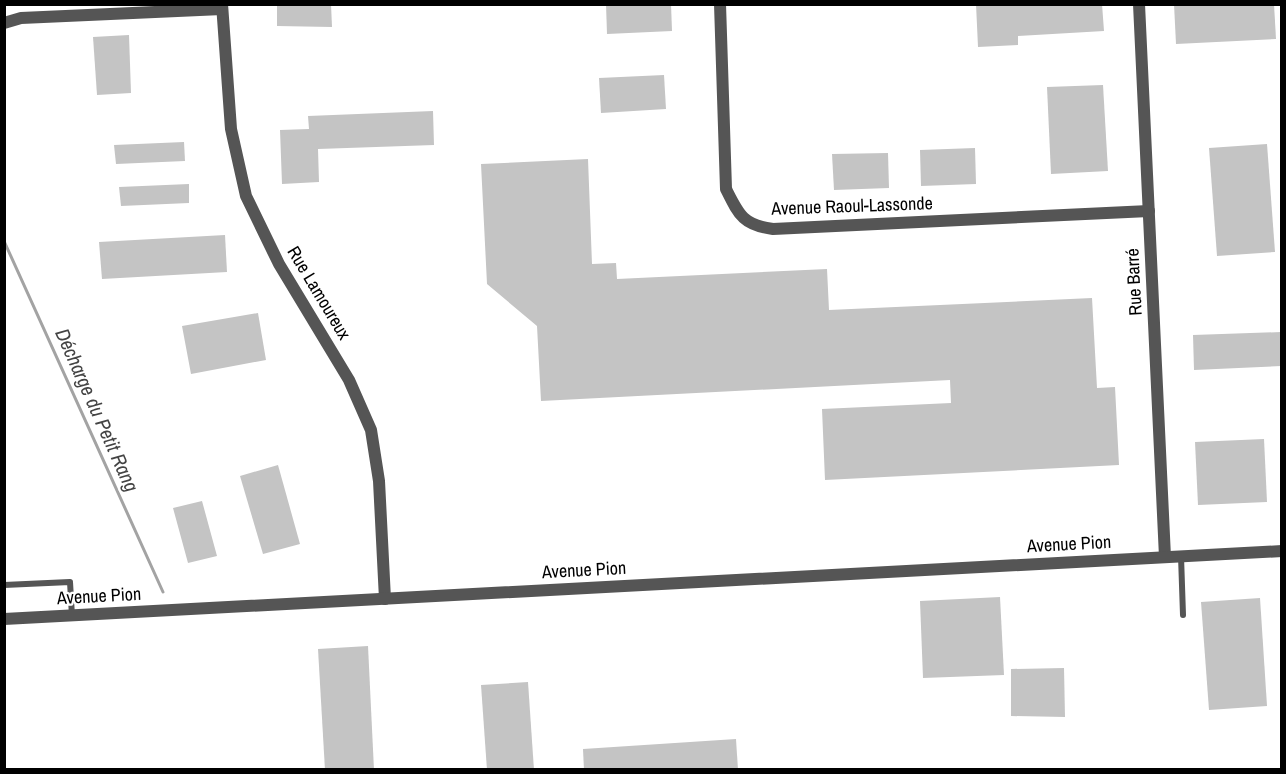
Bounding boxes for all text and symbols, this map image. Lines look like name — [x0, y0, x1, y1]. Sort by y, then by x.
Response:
street label: Avenue Raoul-Lassonde — [770, 190, 933, 221]
street label: Rue Lamoureux — [282, 241, 358, 345]
street label: Rue Barré — [1119, 248, 1148, 316]
water label: Décharge du Petit Rang — [49, 324, 146, 496]
street label: Avenue Pion — [1025, 529, 1112, 558]
street label: Avenue Pion — [540, 555, 627, 584]
street label: Avenue Pion — [55, 581, 142, 610]

